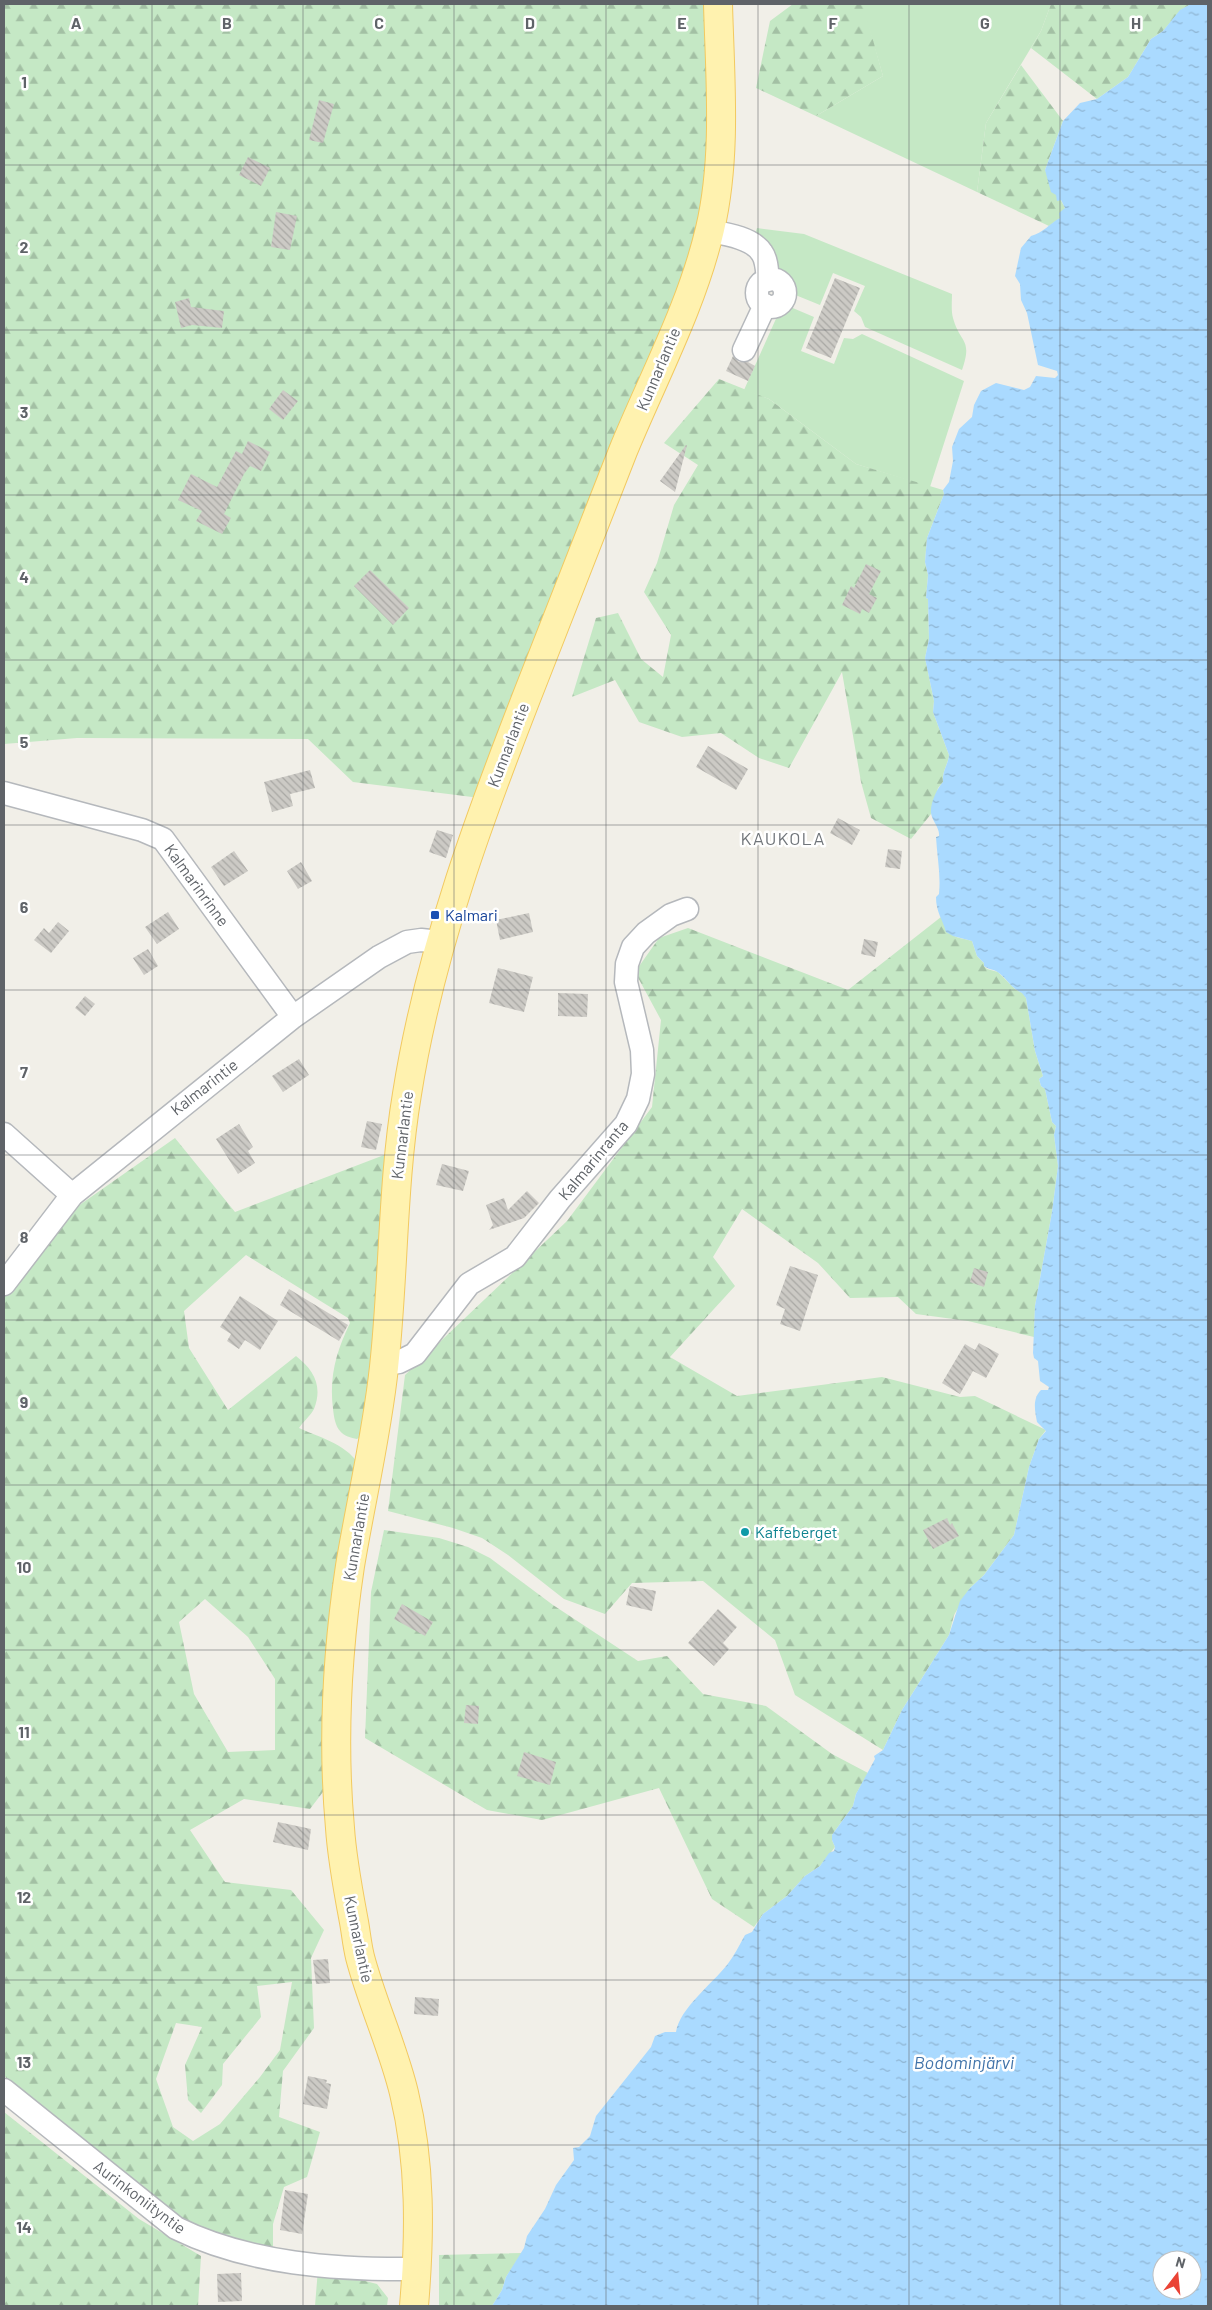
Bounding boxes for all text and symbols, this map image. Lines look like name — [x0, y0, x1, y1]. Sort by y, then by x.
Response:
text: A — [71, 13, 82, 32]
text: B — [222, 13, 232, 32]
text: C — [374, 13, 384, 32]
text: D — [525, 13, 535, 32]
text: E — [677, 13, 687, 32]
text: F — [829, 13, 838, 32]
text: G — [980, 13, 990, 32]
text: H — [1131, 13, 1141, 32]
text: 1 — [21, 72, 27, 91]
text: 2 — [20, 237, 29, 256]
street label: Kunnarlantie — [632, 324, 684, 413]
text: 3 — [20, 402, 28, 421]
text: 4 — [19, 567, 29, 586]
street label: Kunnarlantie — [483, 700, 532, 790]
text: 5 — [20, 732, 29, 751]
district label: KAUKOLA — [741, 827, 825, 849]
street label: Kalmarinrinne — [161, 840, 234, 930]
text: 6 — [20, 897, 29, 916]
place label: Kalmari — [445, 905, 498, 924]
marker: Kalmari — [429, 909, 441, 921]
street label: Kalmarintie — [166, 1054, 241, 1119]
text: 7 — [20, 1062, 28, 1081]
street label: Kunnarlantie — [387, 1090, 416, 1180]
street label: Kalmarinranta — [554, 1116, 631, 1203]
text: 8 — [20, 1227, 29, 1246]
text: 9 — [20, 1392, 28, 1411]
street label: Kunnarlantie — [338, 1492, 373, 1582]
place label: Kaffeberget — [755, 1522, 838, 1541]
marker: Kaffeberget — [739, 1526, 751, 1538]
text: 10 — [17, 1557, 31, 1576]
text: 11 — [18, 1722, 30, 1741]
text: 12 — [17, 1887, 31, 1906]
street label: Kunnarlantie — [341, 1894, 378, 1984]
water label: Bodominjärvi — [914, 2051, 1015, 2073]
text: 13 — [17, 2052, 31, 2071]
street label: Aurinkoniityntie — [91, 2156, 190, 2237]
text: 14 — [16, 2217, 32, 2236]
north arrow — [1152, 2250, 1202, 2300]
text: N — [1174, 2253, 1188, 2271]

